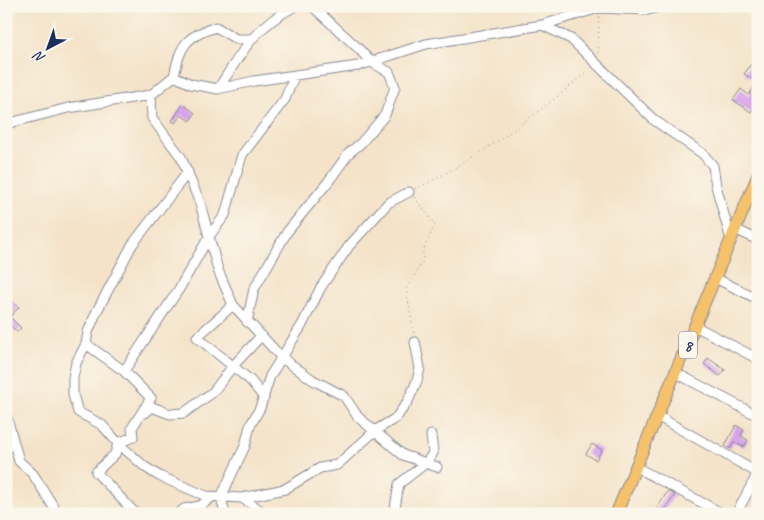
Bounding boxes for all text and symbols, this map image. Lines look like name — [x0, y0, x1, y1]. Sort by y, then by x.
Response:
north arrow — [22, 22, 72, 72]
text: N — [29, 47, 49, 67]
road number: 8 — [679, 332, 697, 358]

